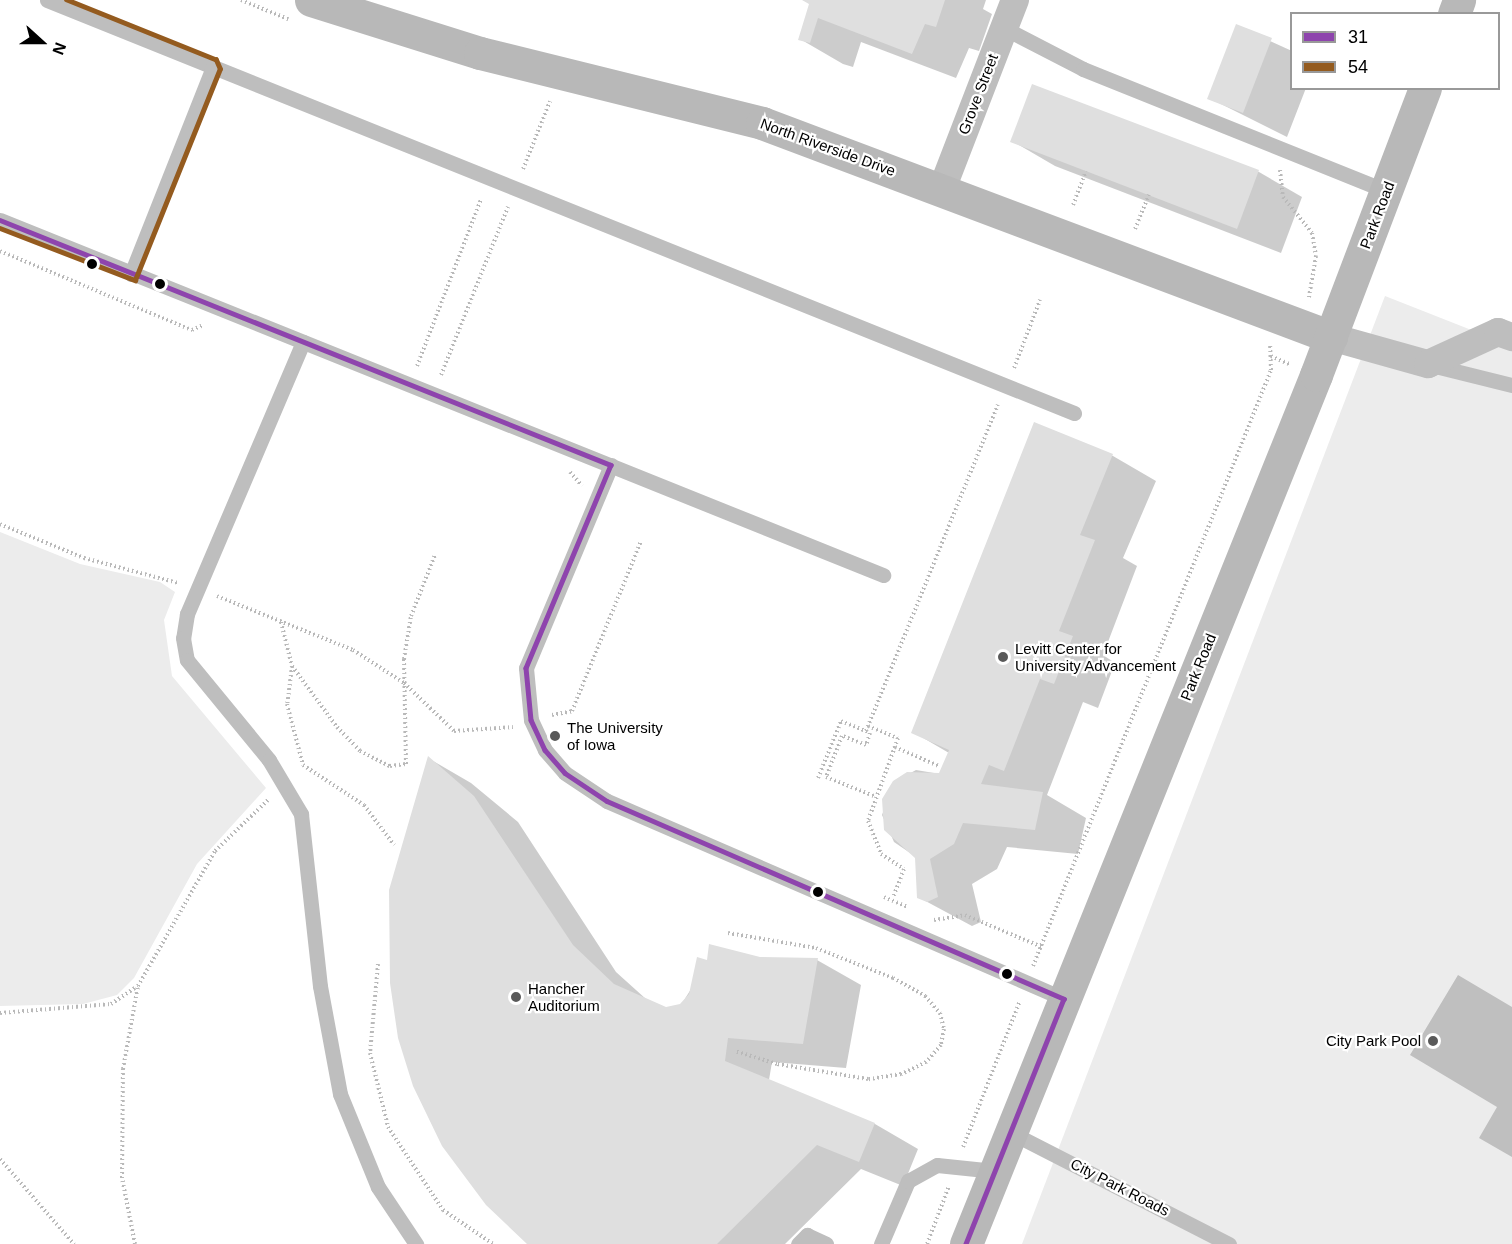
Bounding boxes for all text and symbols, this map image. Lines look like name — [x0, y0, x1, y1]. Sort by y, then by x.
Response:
north arrow — [12, 12, 72, 72]
legend — [1290, 12, 1500, 90]
text: 31 — [1348, 27, 1368, 47]
text: N — [49, 40, 69, 57]
street label: Grove Street — [954, 51, 1002, 137]
text: 54 — [1348, 57, 1368, 77]
street label: North Riverside Drive — [758, 114, 898, 180]
street label: Park Road — [1356, 179, 1398, 251]
unlabelled marker — [86, 258, 98, 270]
unlabelled marker — [154, 278, 166, 290]
street label: Park Road — [1176, 631, 1220, 703]
place label: Levitt Center for University Advancement — [1015, 639, 1177, 674]
marker: Levitt Center for University Advancement — [996, 650, 1010, 664]
place label: The University of Iowa — [567, 718, 663, 753]
marker: The University of Iowa — [548, 729, 562, 743]
unlabelled marker — [812, 886, 824, 898]
unlabelled marker — [1001, 968, 1013, 980]
place label: Hancher Auditorium — [528, 979, 600, 1014]
marker: Hancher Auditorium — [509, 990, 523, 1004]
place label: City Park Pool — [1326, 1032, 1421, 1050]
marker: City Park Pool — [1426, 1034, 1440, 1048]
street label: City Park Roads — [1068, 1154, 1172, 1220]

